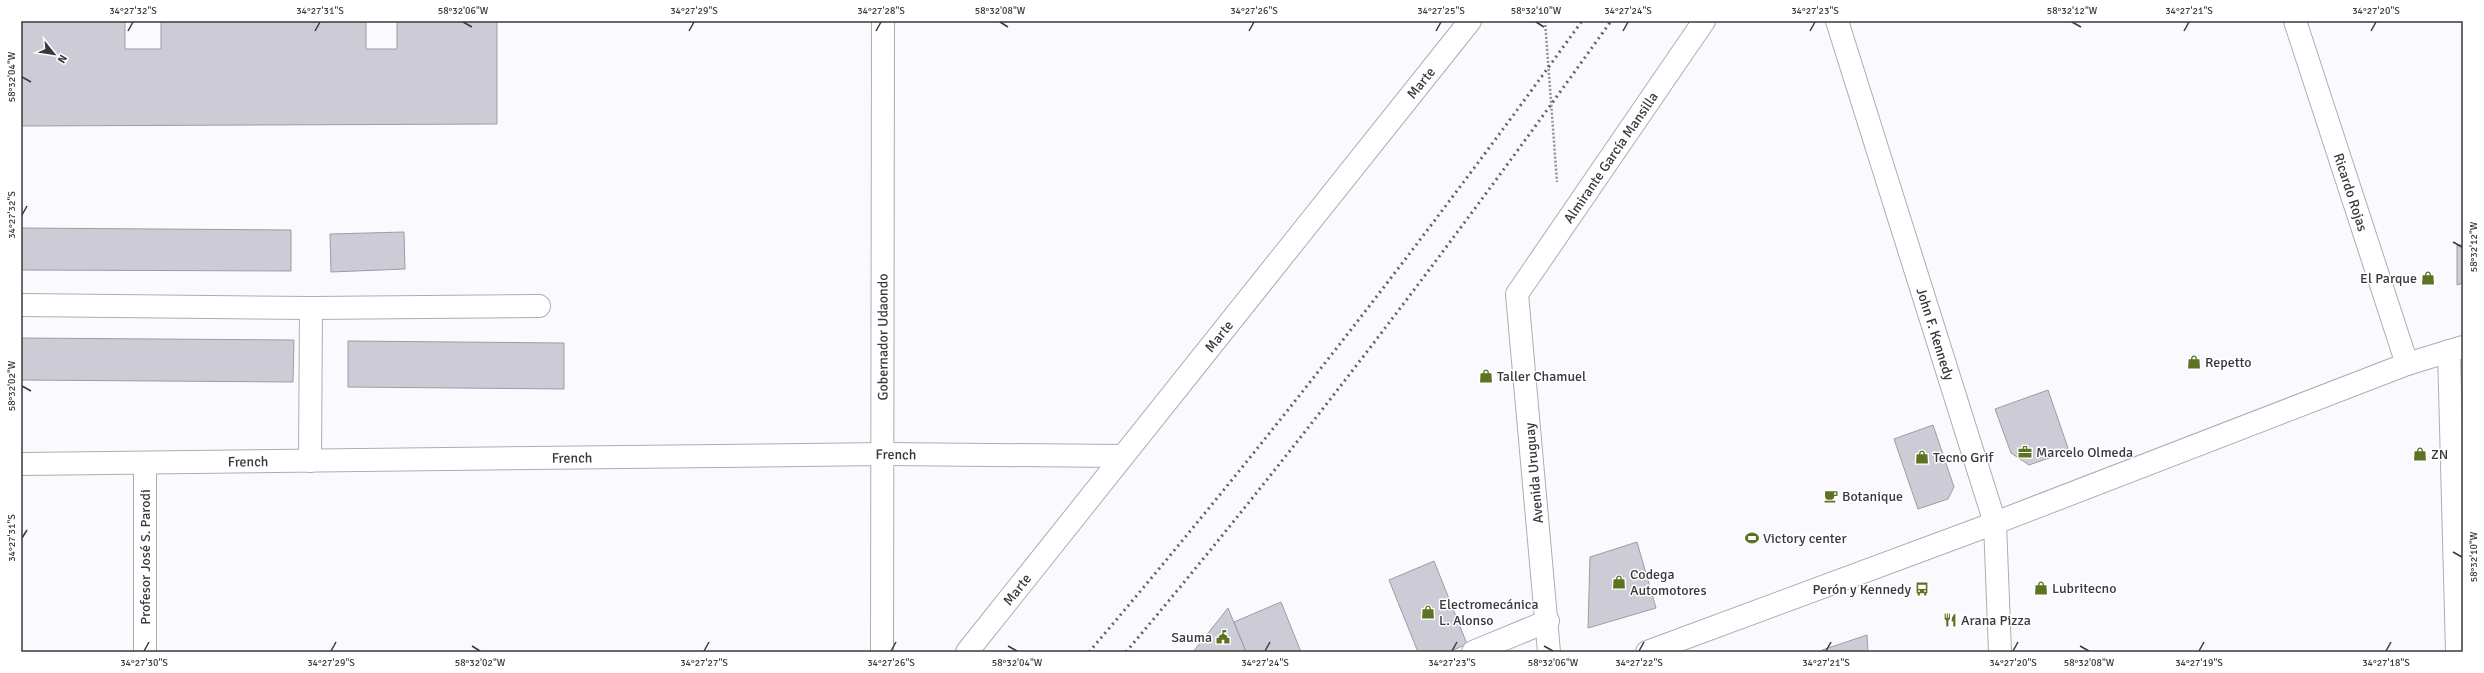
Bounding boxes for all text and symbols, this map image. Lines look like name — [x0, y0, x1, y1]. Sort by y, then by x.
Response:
text: 34°27'32"S — [109, 5, 157, 17]
text: 34°27'31"S — [296, 5, 344, 17]
text: 58°32'06"W — [438, 5, 489, 17]
text: 34°27'29"S — [670, 5, 718, 17]
text: 34°27'28"S — [857, 5, 905, 17]
text: 58°32'08"W — [975, 5, 1026, 17]
text: 34°27'26"S — [1230, 5, 1278, 17]
text: 34°27'25"S — [1417, 5, 1465, 17]
text: 58°32'10"W — [1511, 5, 1562, 17]
text: 34°27'24"S — [1604, 5, 1652, 17]
text: 34°27'23"S — [1791, 5, 1839, 17]
text: 58°32'12"W — [2047, 5, 2098, 17]
text: 34°27'21"S — [2165, 5, 2213, 17]
text: 34°27'20"S — [2352, 5, 2400, 17]
north arrow — [34, 34, 74, 74]
text: 58°32'04"W — [6, 51, 18, 102]
text: N — [55, 52, 70, 65]
street label: Marte — [1403, 63, 1439, 102]
street label: Almirante García Mansilla — [1560, 89, 1661, 226]
street label: Ricardo Rojas — [2330, 151, 2372, 233]
text: 34°27'32"S — [6, 191, 18, 239]
text: 58°32'12"W — [2468, 221, 2480, 272]
place label: El Parque — [2360, 270, 2417, 287]
shop icon: El Parque — [2420, 270, 2436, 286]
street label: Gobernador Udaondo — [874, 274, 891, 400]
street label: John F. Kennedy — [1913, 286, 1958, 383]
street label: Marte — [1201, 317, 1237, 355]
shop icon: Repetto — [2186, 354, 2202, 370]
place label: Repetto — [2205, 354, 2252, 371]
text: 58°32'02"W — [6, 360, 18, 411]
shop icon: Taller Chamuel — [1478, 368, 1494, 384]
place label: Taller Chamuel — [1497, 368, 1586, 385]
street label: Avenida Uruguay — [1521, 421, 1547, 524]
office icon: Marcelo Olmeda — [2017, 444, 2033, 460]
place label: Marcelo Olmeda — [2036, 444, 2133, 461]
street label: French — [875, 445, 916, 463]
shop icon: ZN — [2412, 446, 2428, 462]
place label: ZN — [2431, 446, 2448, 463]
street label: French — [551, 449, 592, 466]
shop icon: Tecno Grif — [1914, 449, 1930, 465]
place label: Tecno Grif — [1933, 449, 1994, 466]
street label: French — [228, 453, 268, 470]
cafe icon: Botanique — [1823, 488, 1839, 504]
place label: Botanique — [1842, 488, 1903, 505]
street label: Profesor José S. Parodi — [137, 489, 154, 625]
text: 34°27'31"S — [6, 514, 18, 562]
sports icon: Victory center — [1744, 530, 1760, 546]
place label: Victory center — [1763, 530, 1848, 547]
text: 58°32'10"W — [2468, 531, 2480, 582]
place label: Codega Automotores — [1630, 566, 1707, 599]
street label: Marte — [999, 570, 1035, 609]
shop icon: Codega Automotores — [1611, 574, 1627, 590]
shop icon: Lubritecno — [2033, 580, 2049, 596]
place label: Lubritecno — [2052, 580, 2116, 597]
place label: Perón y Kennedy — [1813, 581, 1911, 598]
bus stop icon: Perón y Kennedy — [1914, 581, 1930, 597]
place label: Electromecánica L. Alonso — [1439, 596, 1539, 629]
shop icon: Electromecánica L. Alonso — [1420, 604, 1436, 620]
restaurant icon: Arana Pizza — [1942, 612, 1958, 628]
place label: Arana Pizza — [1961, 612, 2031, 629]
place label: Sauma — [1171, 629, 1212, 646]
public building icon: Sauma — [1215, 629, 1231, 645]
text: 34°27'30"S — [120, 657, 168, 669]
text: 34°27'29"S — [307, 657, 355, 669]
text: 58°32'02"W — [455, 657, 506, 669]
text: 34°27'27"S — [680, 657, 728, 669]
text: 34°27'26"S — [867, 657, 915, 669]
text: 58°32'04"W — [992, 657, 1043, 669]
text: 34°27'24"S — [1241, 657, 1289, 669]
text: 34°27'23"S — [1428, 657, 1476, 669]
text: 58°32'06"W — [1528, 657, 1579, 669]
text: 34°27'22"S — [1615, 657, 1663, 669]
text: 34°27'21"S — [1802, 657, 1850, 669]
text: 34°27'20"S — [1989, 657, 2037, 669]
text: 58°32'08"W — [2064, 657, 2115, 669]
text: 34°27'19"S — [2175, 657, 2223, 669]
text: 34°27'18"S — [2362, 657, 2410, 669]

